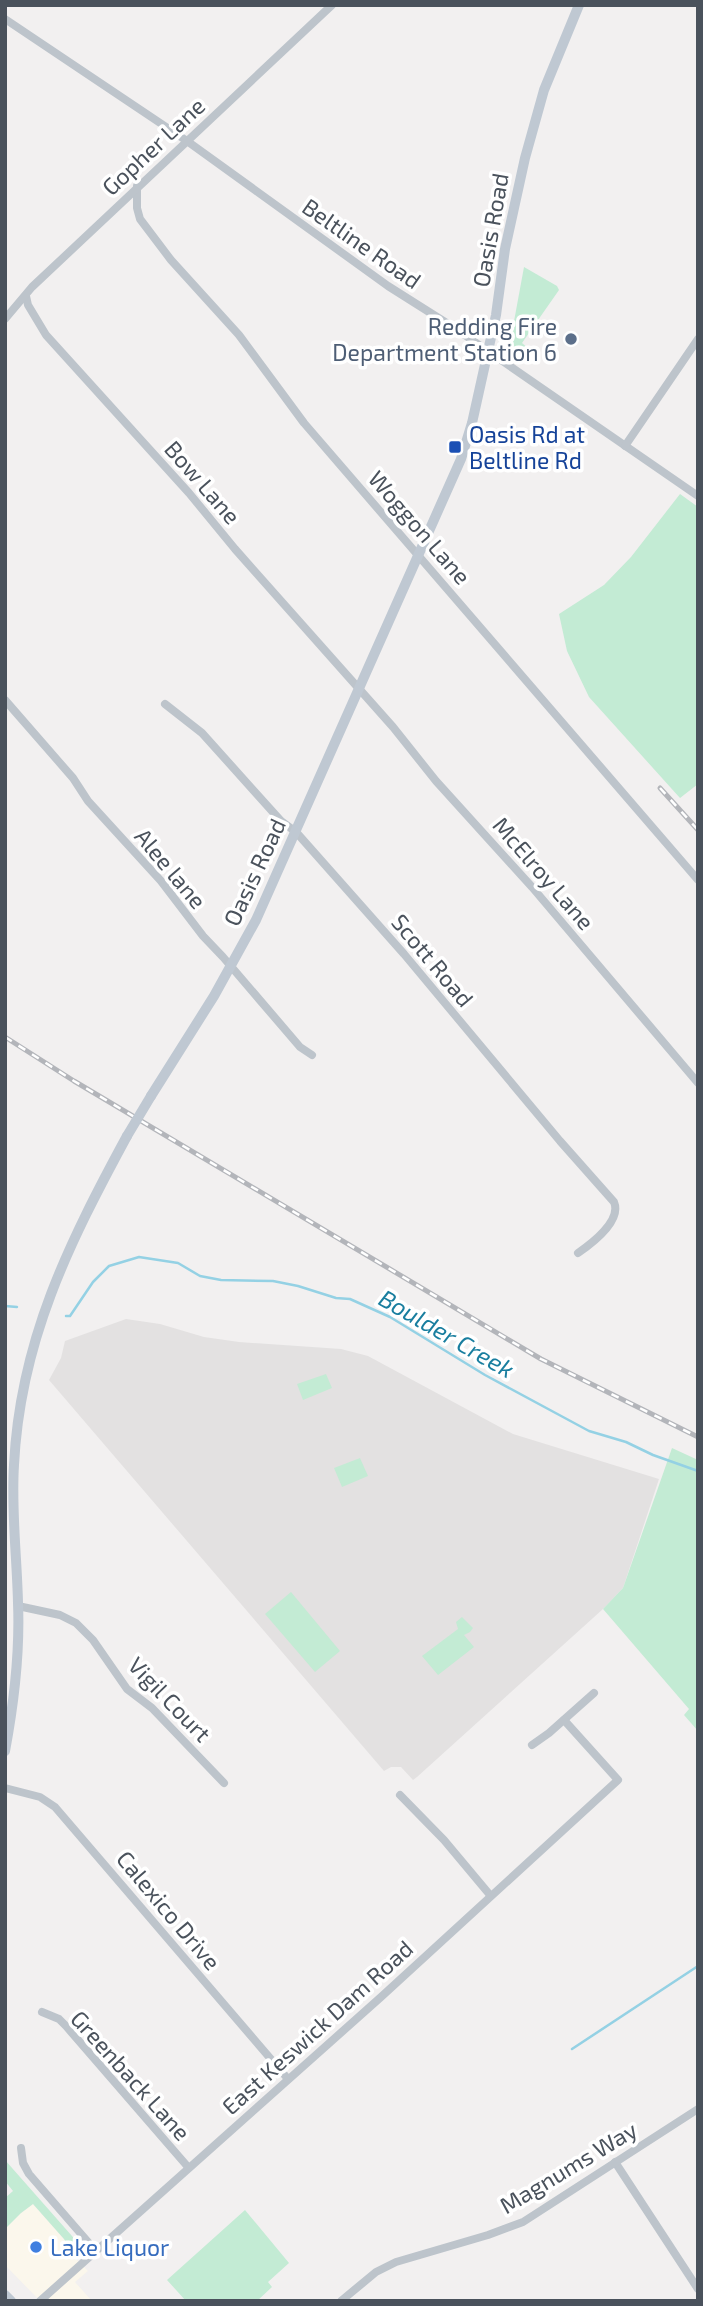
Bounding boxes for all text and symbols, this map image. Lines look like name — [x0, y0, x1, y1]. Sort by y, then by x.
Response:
street label: Gopher Lane — [96, 91, 210, 201]
street label: Oasis Road — [466, 171, 514, 289]
street label: Beltline Road — [297, 192, 427, 294]
place label: Redding Fire Department Station 6 — [332, 312, 557, 366]
marker: Redding Fire Department Station 6 — [563, 331, 579, 347]
place label: Oasis Rd at Beltline Rd — [469, 420, 585, 474]
street label: Bow Lane — [159, 435, 247, 529]
marker: Oasis Rd at Beltline Rd — [447, 439, 463, 455]
street label: Woggon Lane — [363, 464, 477, 590]
street label: McElroy Lane — [488, 811, 600, 935]
street label: Oasis Road — [217, 814, 291, 930]
street label: Alee lane — [129, 822, 213, 914]
street label: Scott Road — [386, 908, 480, 1012]
water label: Boulder Creek — [374, 1283, 520, 1383]
street label: Vigil Court — [123, 1651, 217, 1747]
street label: Calexico Drive — [111, 1845, 227, 1975]
street label: East Keswick Dam Road — [216, 1934, 418, 2120]
street label: Greenback Lane — [65, 2004, 197, 2146]
street label: Magnums Way — [494, 2115, 642, 2219]
place label: Lake Liquor — [50, 2233, 169, 2261]
marker: Lake Liquor — [28, 2239, 44, 2255]

